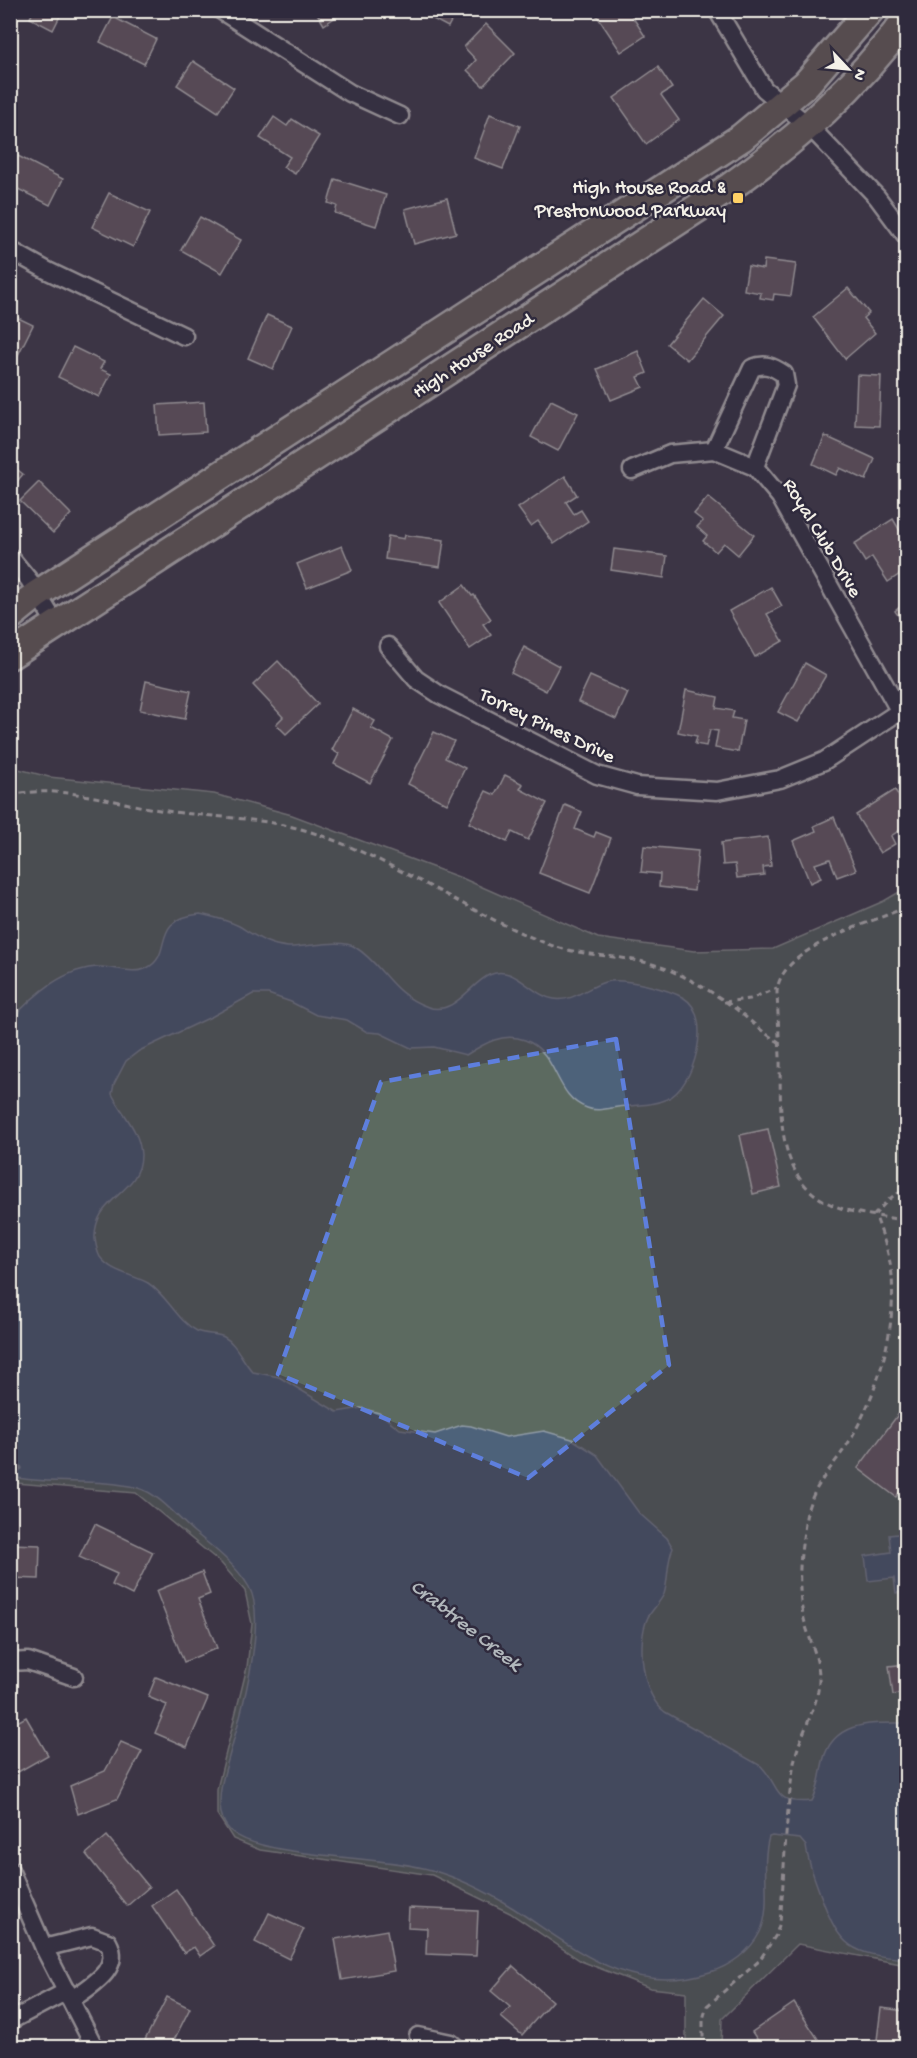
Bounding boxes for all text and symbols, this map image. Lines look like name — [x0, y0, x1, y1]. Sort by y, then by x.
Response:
north arrow — [818, 39, 878, 99]
text: N — [847, 65, 869, 83]
place label: High House Road & Prestonwood Parkway — [534, 178, 727, 224]
marker: High House Road & Prestonwood Parkway — [731, 191, 745, 205]
street label: High House Road — [409, 308, 541, 405]
street label: Royal Club Drive — [777, 475, 866, 603]
street label: Torrey Pines Drive — [474, 684, 619, 770]
water label: Crabtree Creek — [404, 1576, 527, 1680]

